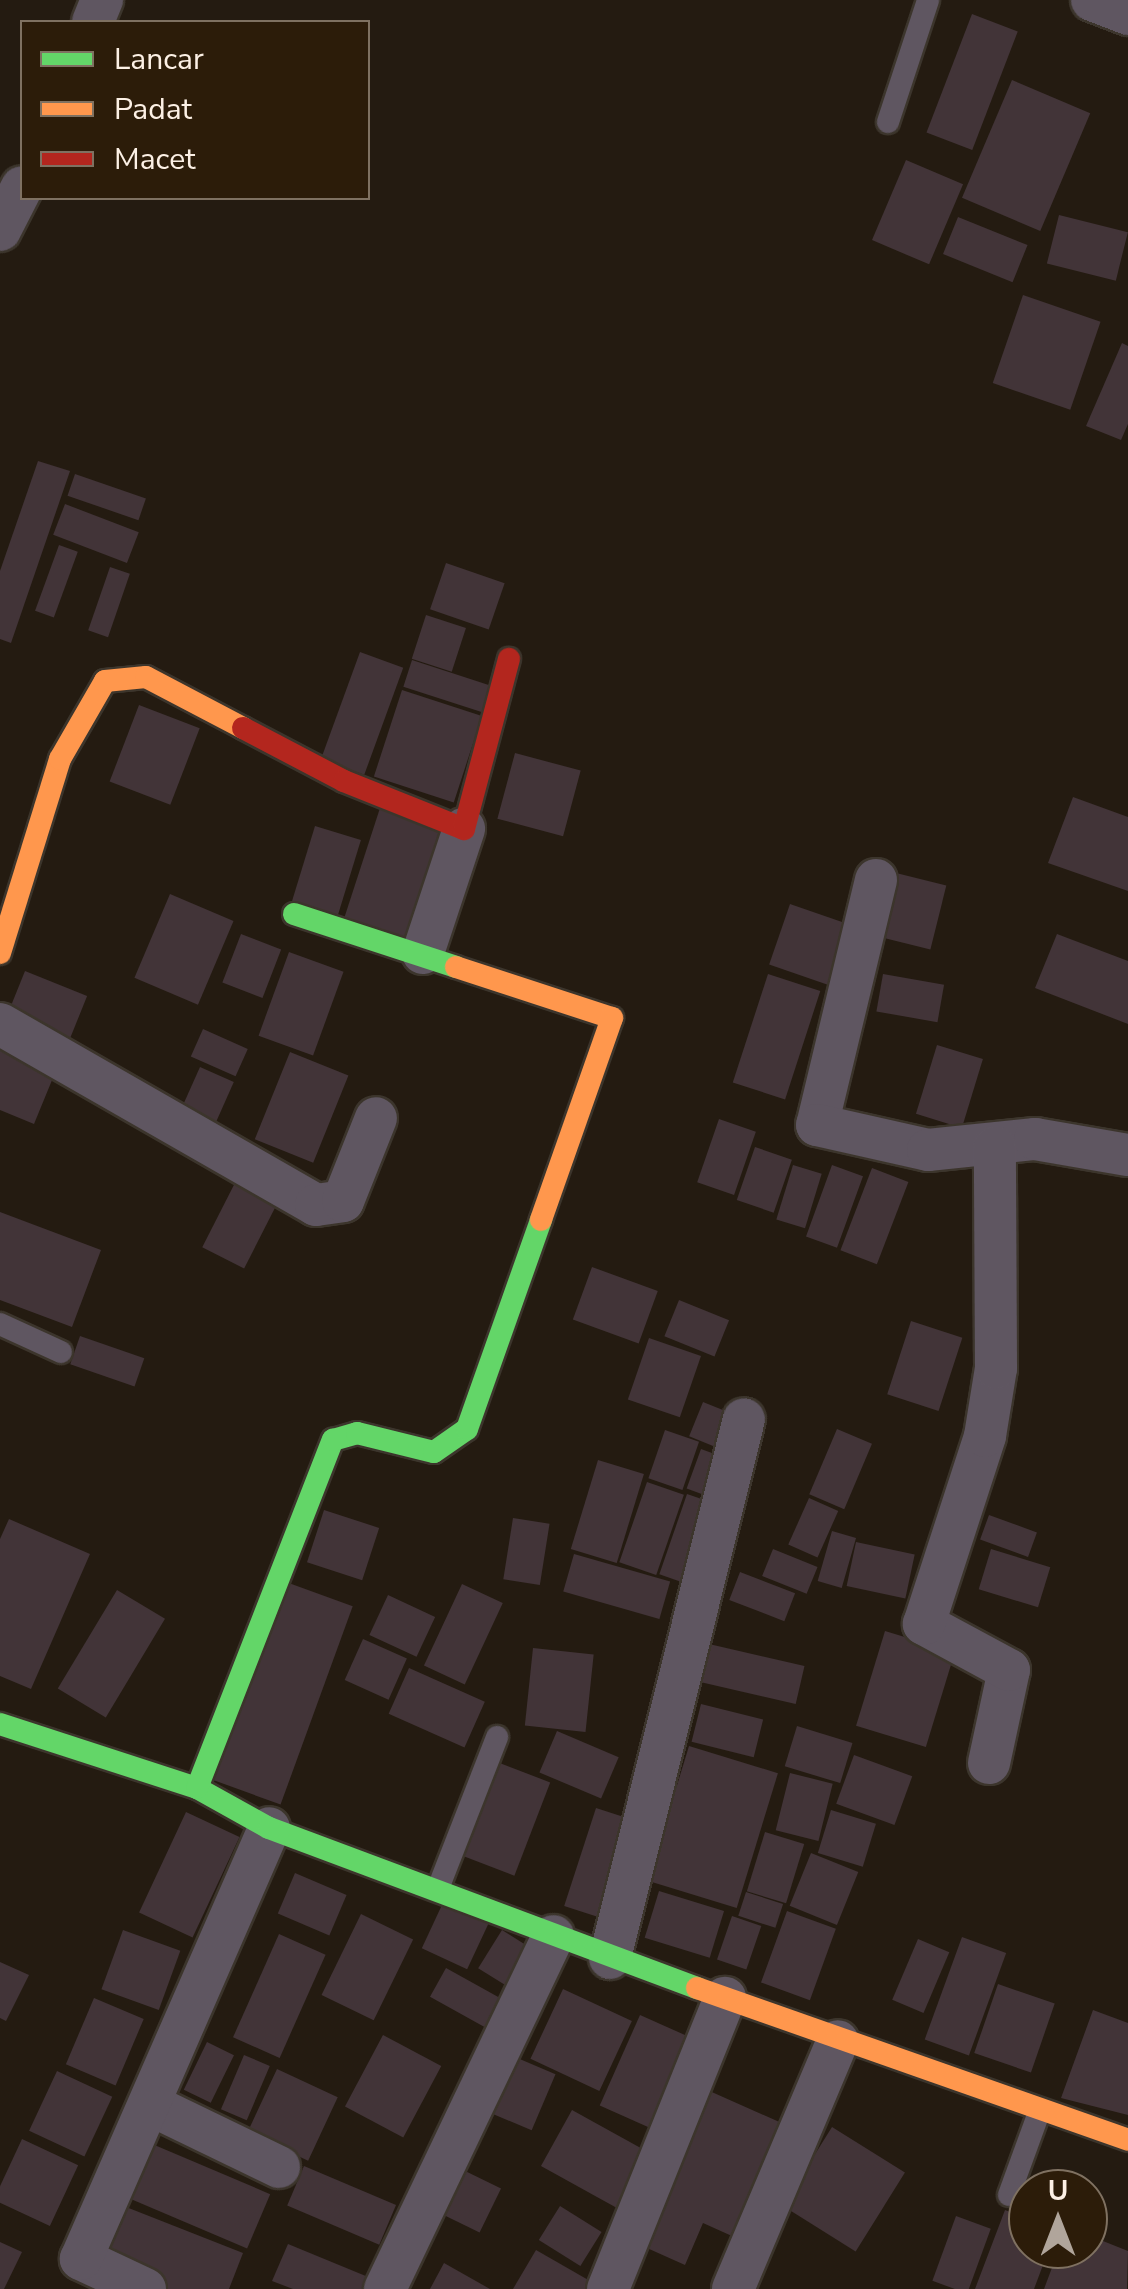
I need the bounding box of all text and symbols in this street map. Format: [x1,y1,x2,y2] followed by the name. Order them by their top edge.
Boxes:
[20,20,370,200] legend
[114,39,204,80] text: Lancar
[114,89,192,130] text: Padat
[114,139,196,180] text: Macet
[1008,2169,1108,2269] north arrow
[1048,2172,1068,2210] text: U

